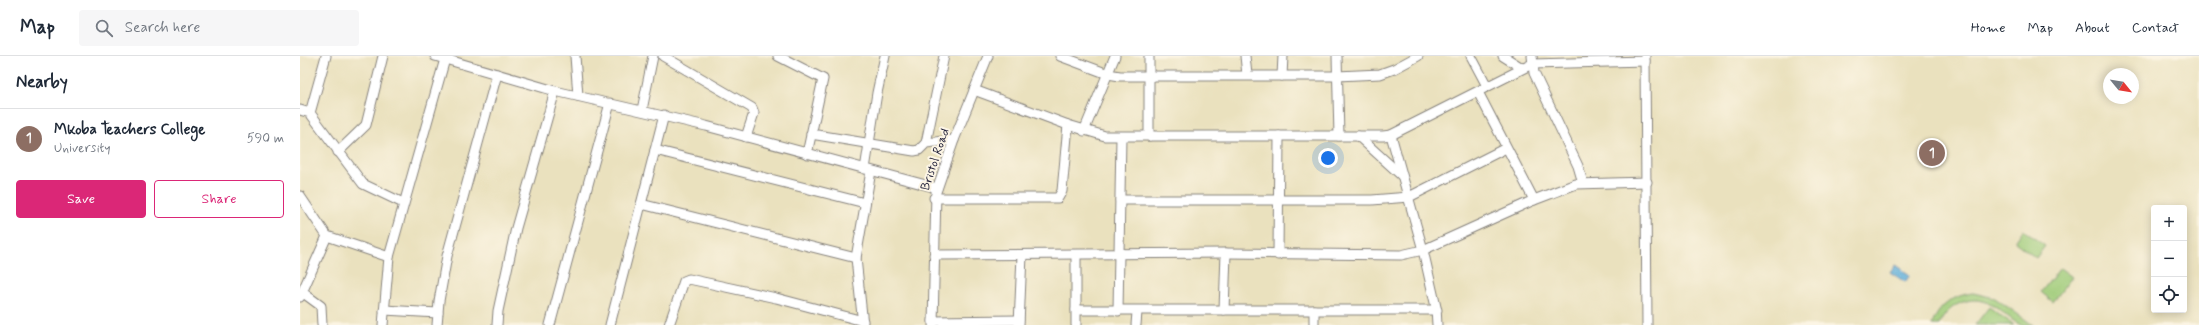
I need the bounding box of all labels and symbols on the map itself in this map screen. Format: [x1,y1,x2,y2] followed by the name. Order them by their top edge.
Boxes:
[2103,68,2139,104] north arrow
[917,126,954,193] street label: Bristol Road
[1919,138,1945,168] pin: 1
[1318,148,1338,168] your location

